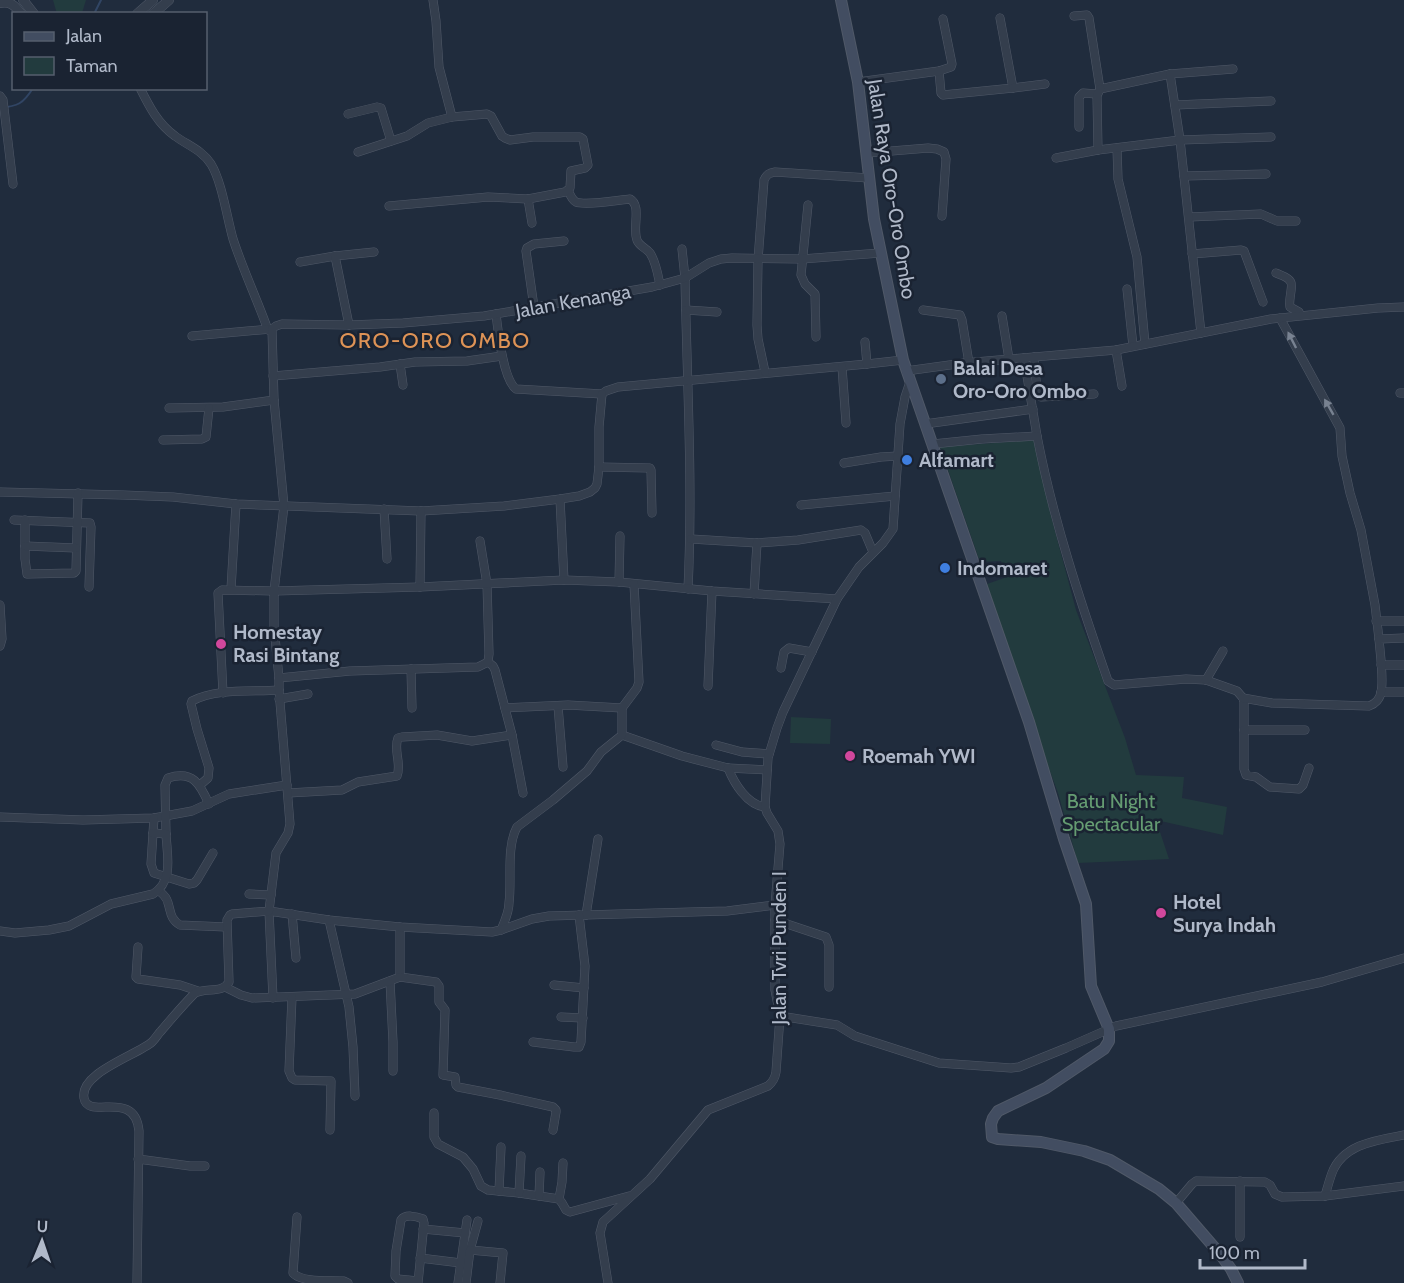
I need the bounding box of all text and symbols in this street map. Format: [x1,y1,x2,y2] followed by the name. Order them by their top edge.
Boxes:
[12,12,207,90] legend
[65,25,102,47] text: Jalan
[66,55,118,77] text: Taman
[863,76,921,301] street label: Jalan Raya Oro-Oro Ombo
[512,279,633,323] street label: Jalan Kenanga
[339,327,531,354] district label: ORO-ORO OMBO
[1287,332,1297,349] one-way arrow
[953,356,1087,403] place label: Balai Desa Oro-Oro Ombo
[934,372,948,386] marker: Balai Desa Oro-Oro Ombo
[1324,398,1334,415] one-way arrow
[919,448,994,472] place label: Alfamart
[900,453,914,467] marker: Alfamart
[957,556,1047,580] place label: Indomaret
[938,561,952,575] marker: Indomaret
[233,620,339,667] place label: Homestay Rasi Bintang
[214,637,228,651] marker: Homestay Rasi Bintang
[862,744,976,768] place label: Roemah YWI
[843,749,857,763] marker: Roemah YWI
[1062,789,1161,836] park label: Batu Night Spectacular
[767,871,791,1026] street label: Jalan Tvri Punden I
[1173,890,1276,937] place label: Hotel Surya Indah
[1154,906,1168,920] marker: Hotel Surya Indah
[12,1211,72,1271] north arrow
[36,1217,49,1236] text: U
[1200,1232,1305,1270] scale bar
[1209,1242,1260,1264] text: 100 m

